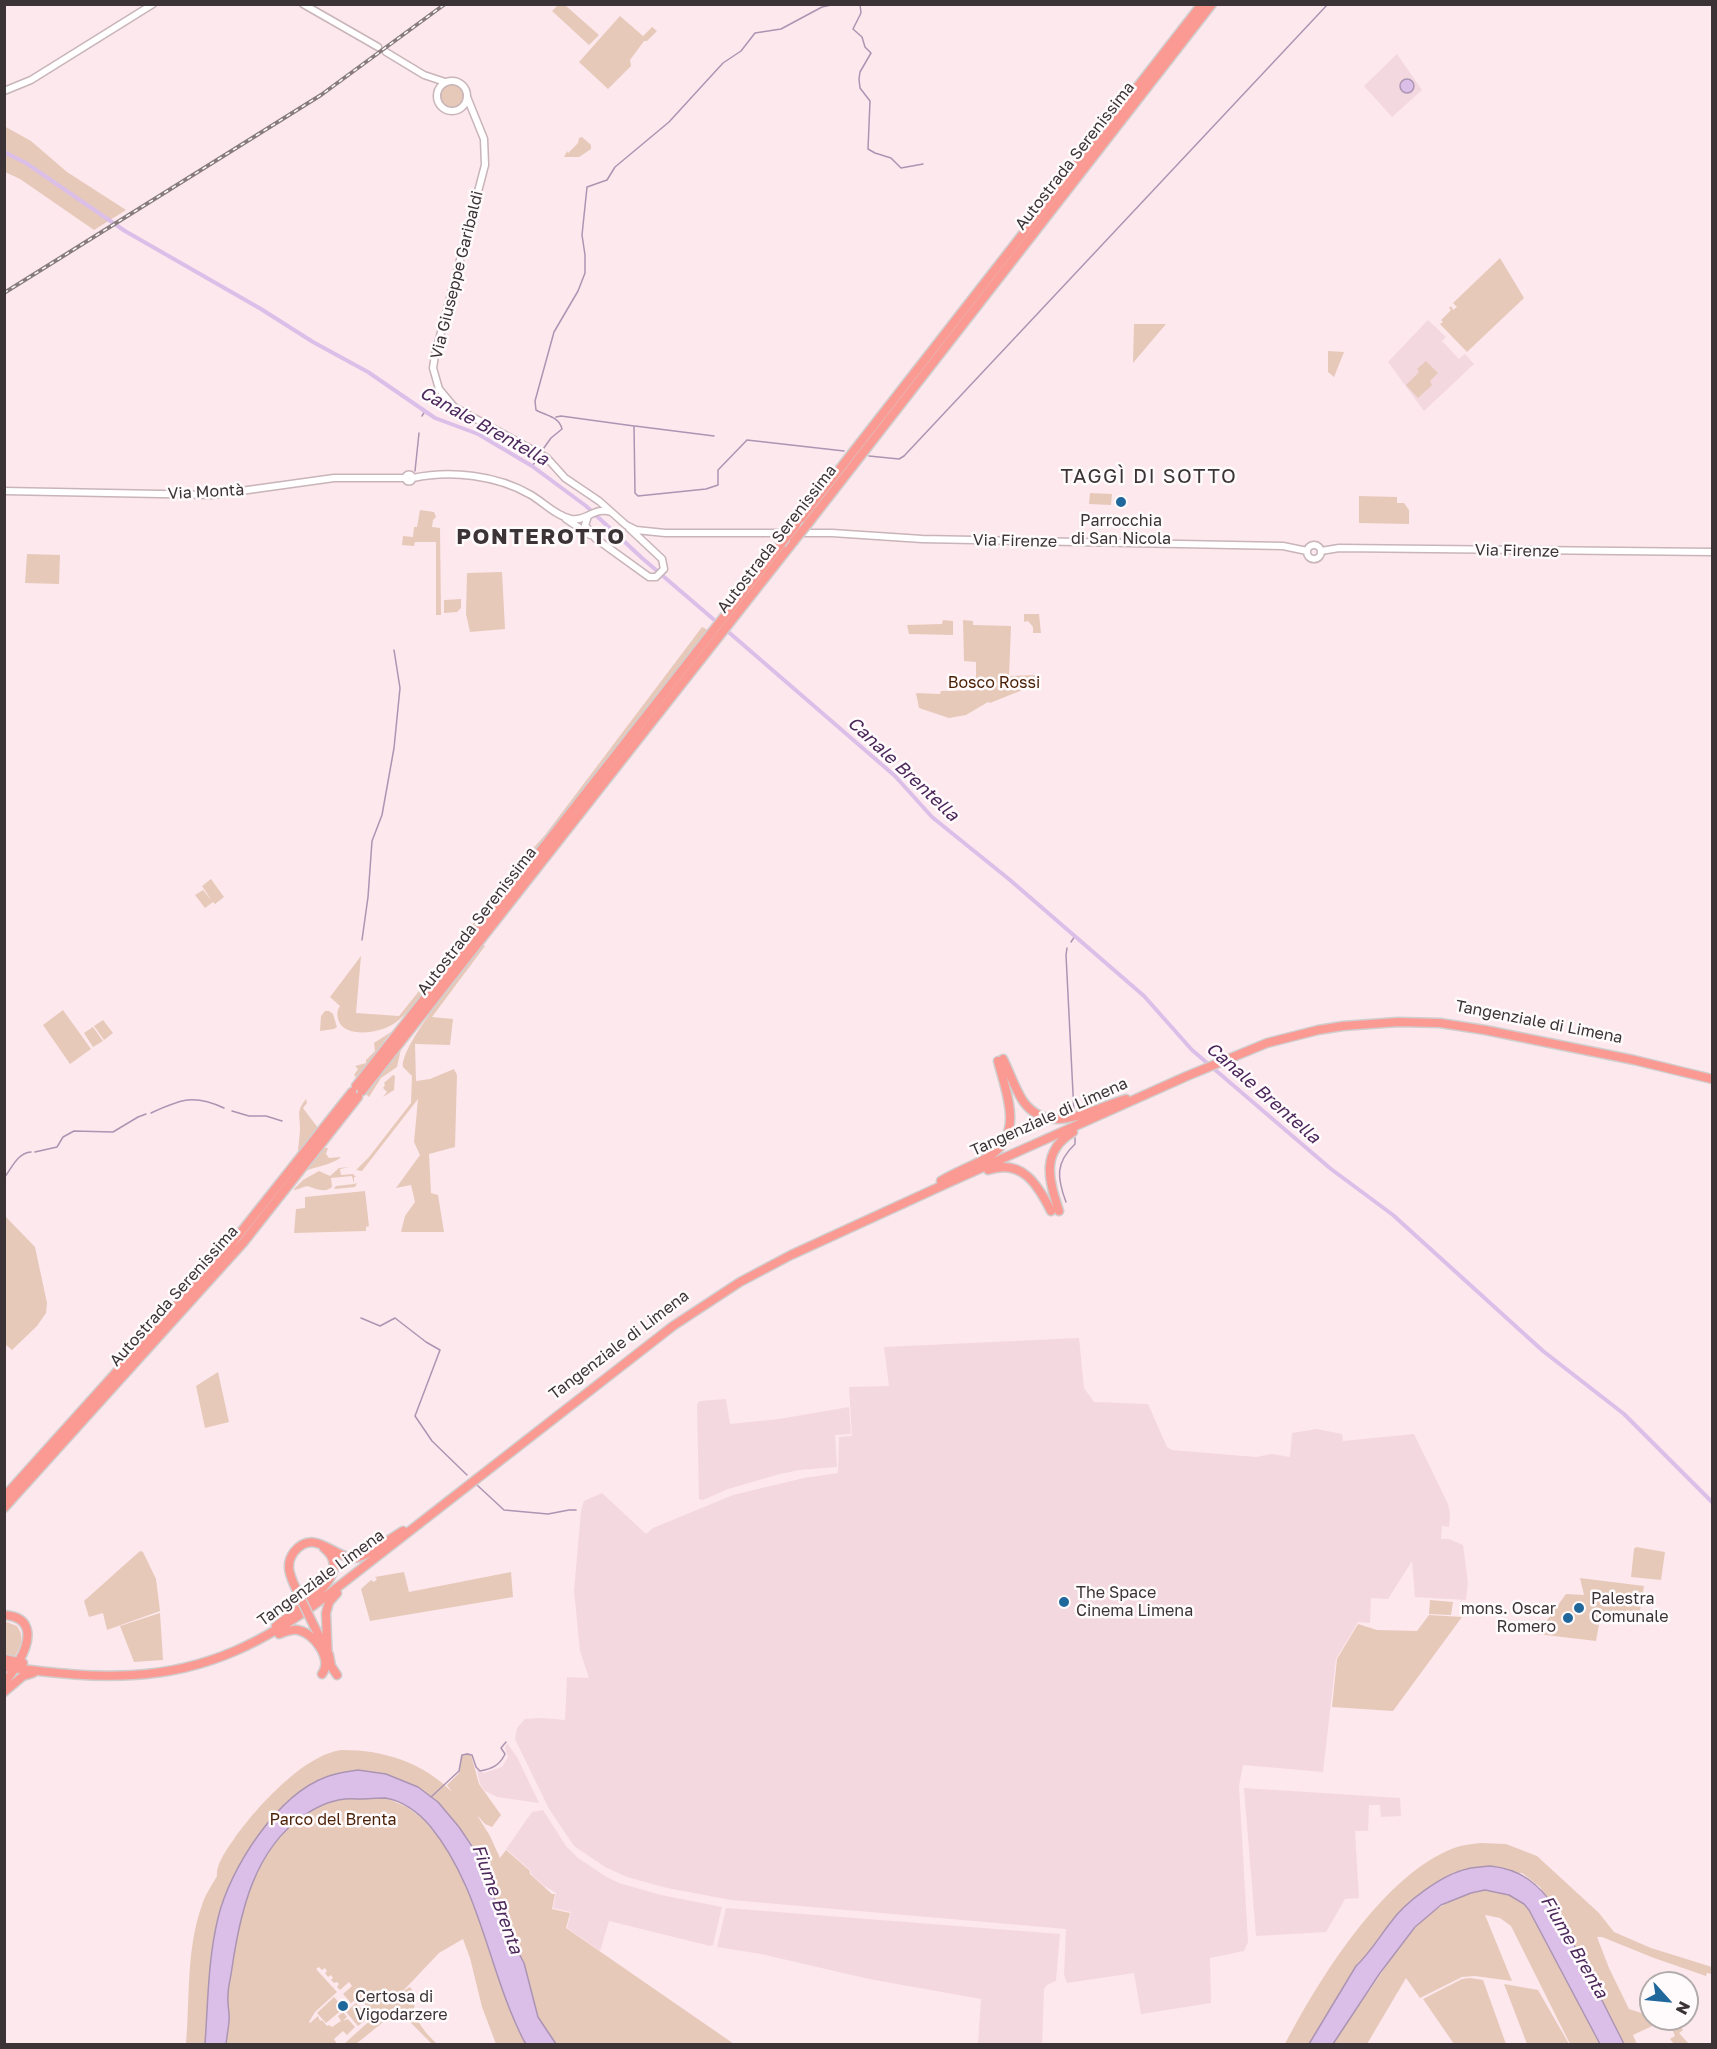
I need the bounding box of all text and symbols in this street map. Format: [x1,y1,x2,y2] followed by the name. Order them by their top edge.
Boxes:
[1011,78,1139,234] street label: Autostrada Serenissima
[427,189,487,361] street label: Via Giuseppe Garibaldi
[416,382,552,470] water label: Canale Brentella
[713,461,841,617] street label: Autostrada Serenissima
[1061,465,1237,489] district label: TAGGÌ DI SOTTO
[167,480,245,504] street label: Via Montà
[1114,495,1128,509] marker: Parrocchia di San Nicola
[1071,511,1171,549] place label: Parrocchia di San Nicola
[456,524,626,550] district label: PONTEROTTO
[973,531,1057,551] street label: Via Firenze
[1475,541,1559,561] street label: Via Firenze
[948,673,1040,693] park label: Bosco Rossi
[843,712,963,826] water label: Canale Brentella
[413,843,541,999] street label: Autostrada Serenissima
[1454,996,1624,1048] street label: Tangenziale di Limena
[1202,1038,1324,1148] water label: Canale Brentella
[967,1074,1131,1160] street label: Tangenziale di Limena
[106,1222,242,1370] street label: Autostrada Serenissima
[545,1286,693,1404] street label: Tangenziale di Limena
[254,1526,388,1630] street label: Tangenziale Limena
[1076,1583,1193,1621] place label: The Space Cinema Limena
[1591,1589,1668,1627] place label: Palestra Comunale
[1057,1595,1071,1609] marker: The Space Cinema Limena
[1461,1599,1556,1637] place label: mons. Oscar Romero
[1572,1601,1586,1615] marker: Palestra Comunale
[1561,1611,1575,1625] marker: mons. Oscar Romero
[269,1810,397,1830] park label: Parco del Brenta
[467,1841,527,1957] water label: Fiume Brenta
[1536,1892,1612,2002] water label: Fiume Brenta
[1639,1971,1699,2031] north arrow
[355,1987,448,2025] place label: Certosa di Vigodarzere
[1672,1998,1695,2018] text: N
[336,1999,350,2013] marker: Certosa di Vigodarzere

